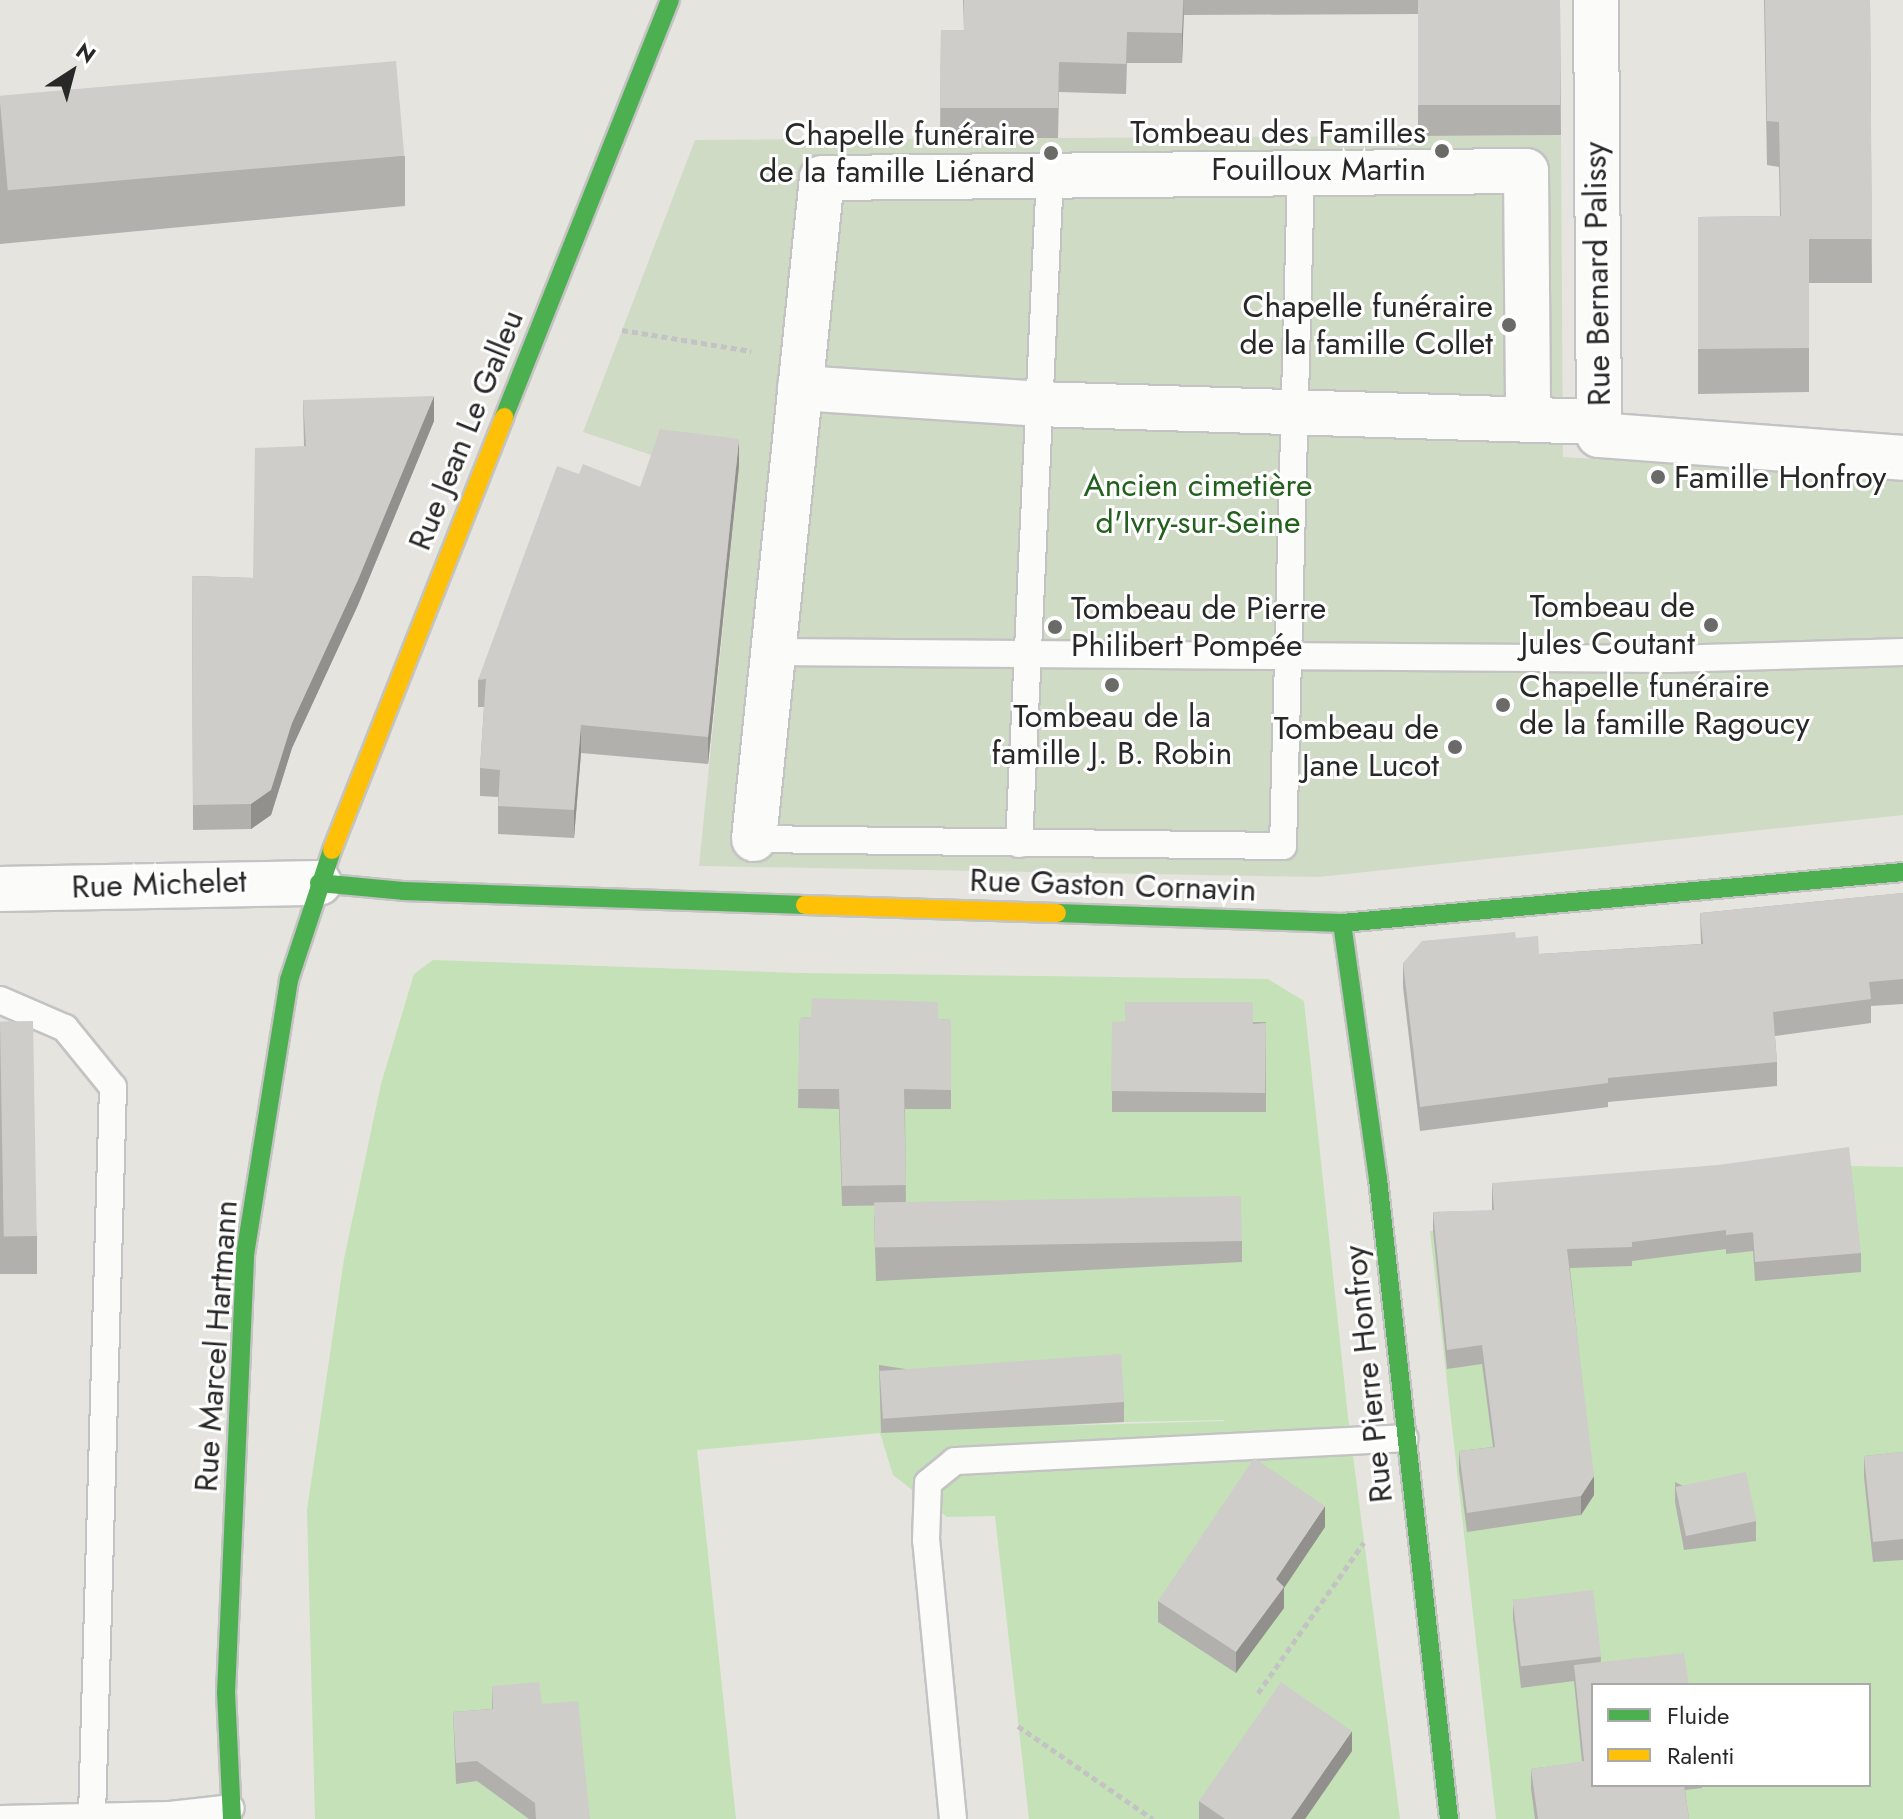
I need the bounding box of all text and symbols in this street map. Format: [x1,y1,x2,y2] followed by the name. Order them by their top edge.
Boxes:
[32,32,112,112] north arrow
[70,35,103,71] text: N
[1130,114,1426,189] place label: Tombeau des Familles Fouilloux Martin
[759,116,1035,191] place label: Chapelle funéraire de la famille Liénard
[1575,141,1619,407] street label: Rue Bernard Palissy
[1433,142,1451,160] marker: Tombeau des Familles Fouilloux Martin
[1042,144,1060,162] marker: Chapelle funéraire de la famille Liénard
[1239,288,1493,363] place label: Chapelle funéraire de la famille Collet
[400,304,532,556] street label: Rue Jean Le Galleu
[1500,316,1518,334] marker: Chapelle funéraire de la famille Collet
[1674,458,1886,496] place label: Famille Honfroy
[1084,467,1312,542] park label: Ancien cimetière d'Ivry-sur-Seine
[1649,468,1667,486] marker: Famille Honfroy
[1520,588,1695,663] place label: Tombeau de Jules Coutant
[1071,590,1326,665] place label: Tombeau de Pierre Philibert Pompée
[1702,616,1720,634] marker: Tombeau de Jules Coutant
[1046,618,1064,636] marker: Tombeau de Pierre Philibert Pompée
[1519,668,1809,743] place label: Chapelle funéraire de la famille Ragoucy
[1103,676,1121,694] marker: Tombeau de la famille J. B. Robin
[1494,696,1512,714] marker: Chapelle funéraire de la famille Ragoucy
[992,698,1232,773] place label: Tombeau de la famille J. B. Robin
[1274,710,1439,785] place label: Tombeau de Jane Lucot
[1446,738,1464,756] marker: Tombeau de Jane Lucot
[969,861,1257,909] street label: Rue Gaston Cornavin
[71,862,247,906] street label: Rue Michelet
[187,1199,245,1493] street label: Rue Marcel Hartmann
[1335,1243,1401,1505] street label: Rue Pierre Honfroy
[1591,1683,1871,1787] legend
[1667,1698,1729,1733] text: Fluide
[1667,1738,1734,1773] text: Ralenti

